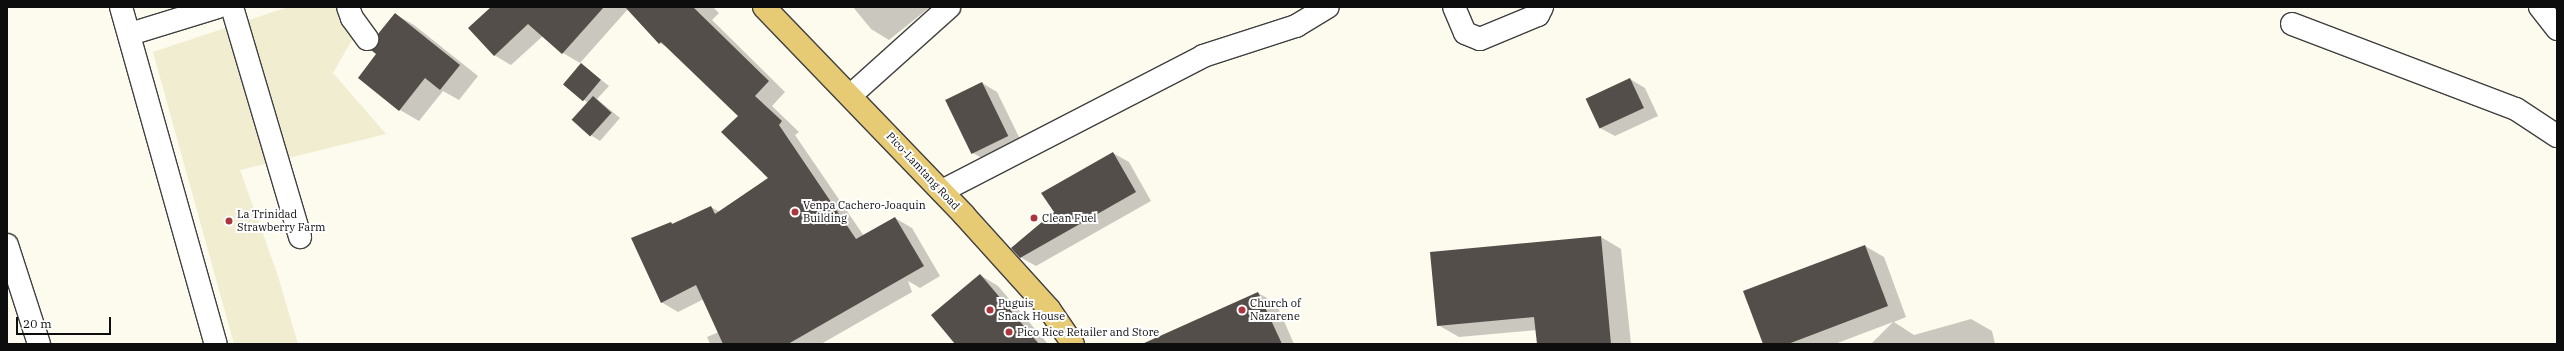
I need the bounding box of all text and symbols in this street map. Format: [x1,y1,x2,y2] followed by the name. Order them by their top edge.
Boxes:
[884,129,962,213] street label: Pico-Lamtang Road
[803,199,926,225] place label: Venpa Cachero-Joaquin Building
[790,207,800,217] marker: Venpa Cachero-Joaquin Building
[237,208,326,234] place label: La Trinidad Strawberry Farm
[1042,211,1097,225] place label: Clean Fuel
[1029,213,1039,223] marker: Clean Fuel
[224,216,234,226] marker: La Trinidad Strawberry Farm
[998,297,1065,323] place label: Puguis Snack House
[1250,297,1301,323] place label: Church of Nazarene
[985,305,995,315] marker: Puguis Snack House
[1237,305,1247,315] marker: Church of Nazarene
[18,309,113,335] scale bar
[23,316,52,331] text: 20 m
[1017,325,1159,339] place label: Pico Rice Retailer and Store
[1004,327,1014,337] marker: Pico Rice Retailer and Store

